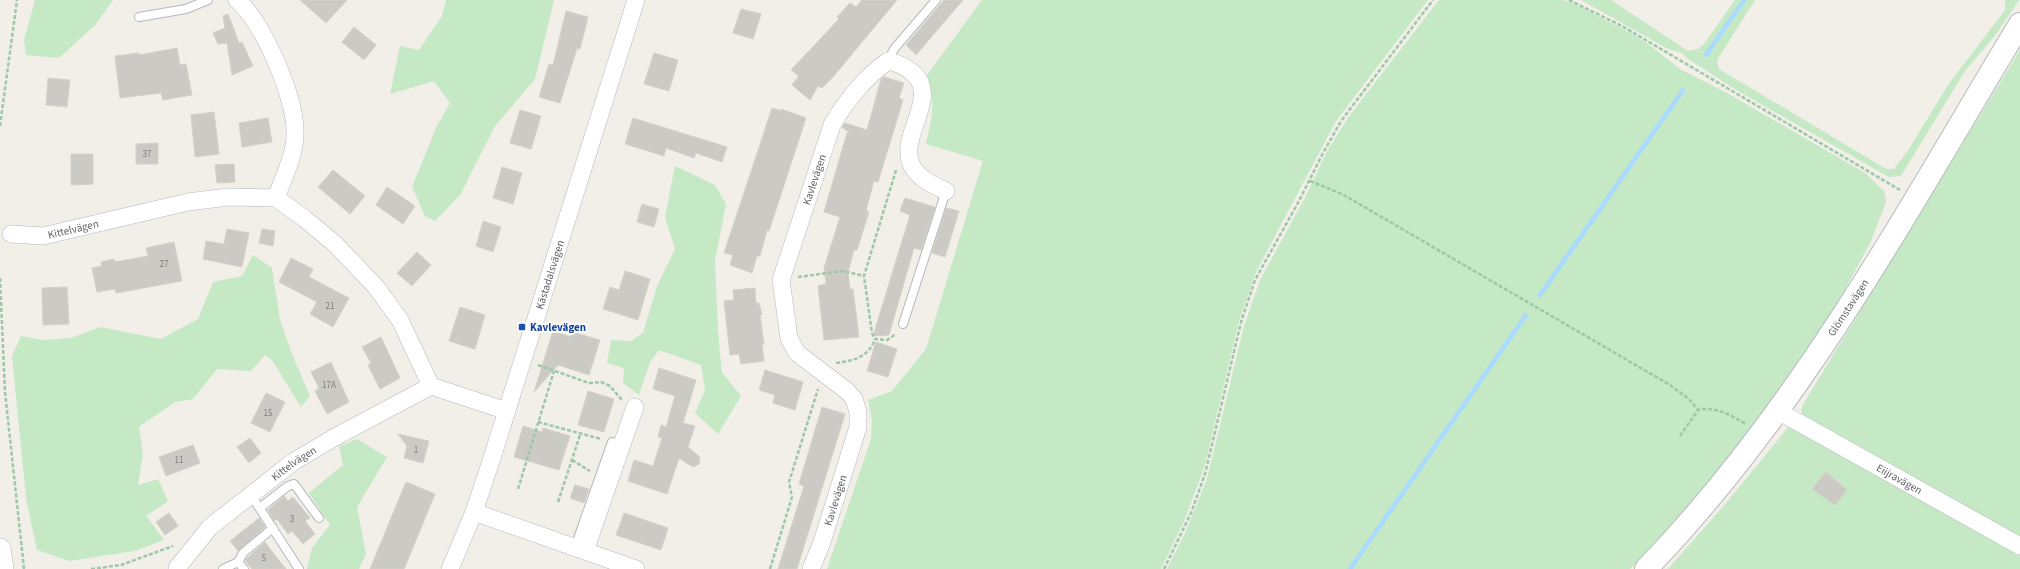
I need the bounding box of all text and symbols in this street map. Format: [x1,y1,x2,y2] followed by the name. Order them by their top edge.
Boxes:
[143,148,152,161] house number: 37
[799,152,829,207] street label: Kavlevägen
[46,216,100,242] street label: Kittelvägen
[532,238,568,311] street label: Kästadalsvägen
[160,258,169,271] house number: 27
[1824,276,1872,339] street label: Glömstavägen
[326,300,334,313] house number: 21
[530,320,586,335] place label: Kavlevägen
[517,322,527,332] marker: Kavlevägen
[322,379,336,392] house number: 17A
[264,407,273,420] house number: 15
[268,442,319,484] street label: Kittelvägen
[414,444,418,457] house number: 1
[175,454,183,467] house number: 11
[1874,460,1925,498] street label: Eiijravägen
[820,473,850,528] street label: Kavlevägen
[290,513,295,526] house number: 3
[262,552,267,565] house number: 5

